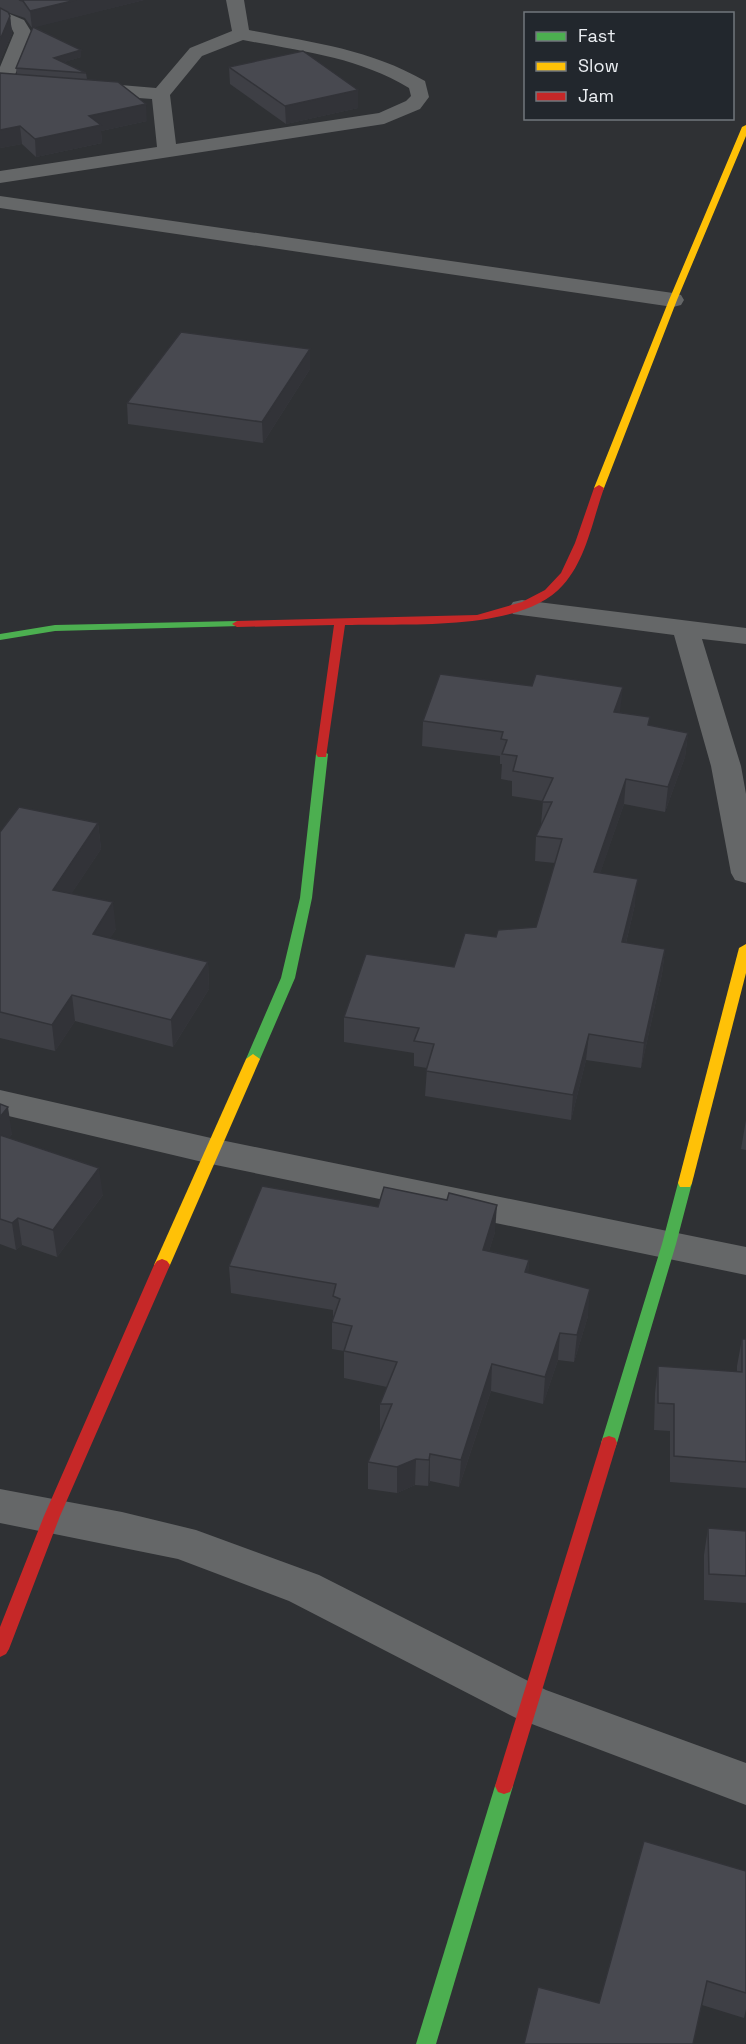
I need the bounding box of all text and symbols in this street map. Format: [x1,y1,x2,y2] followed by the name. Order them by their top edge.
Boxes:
[524,12,734,120] legend
[578,24,615,47] text: Fast
[578,54,619,77] text: Slow
[578,84,614,107] text: Jam

